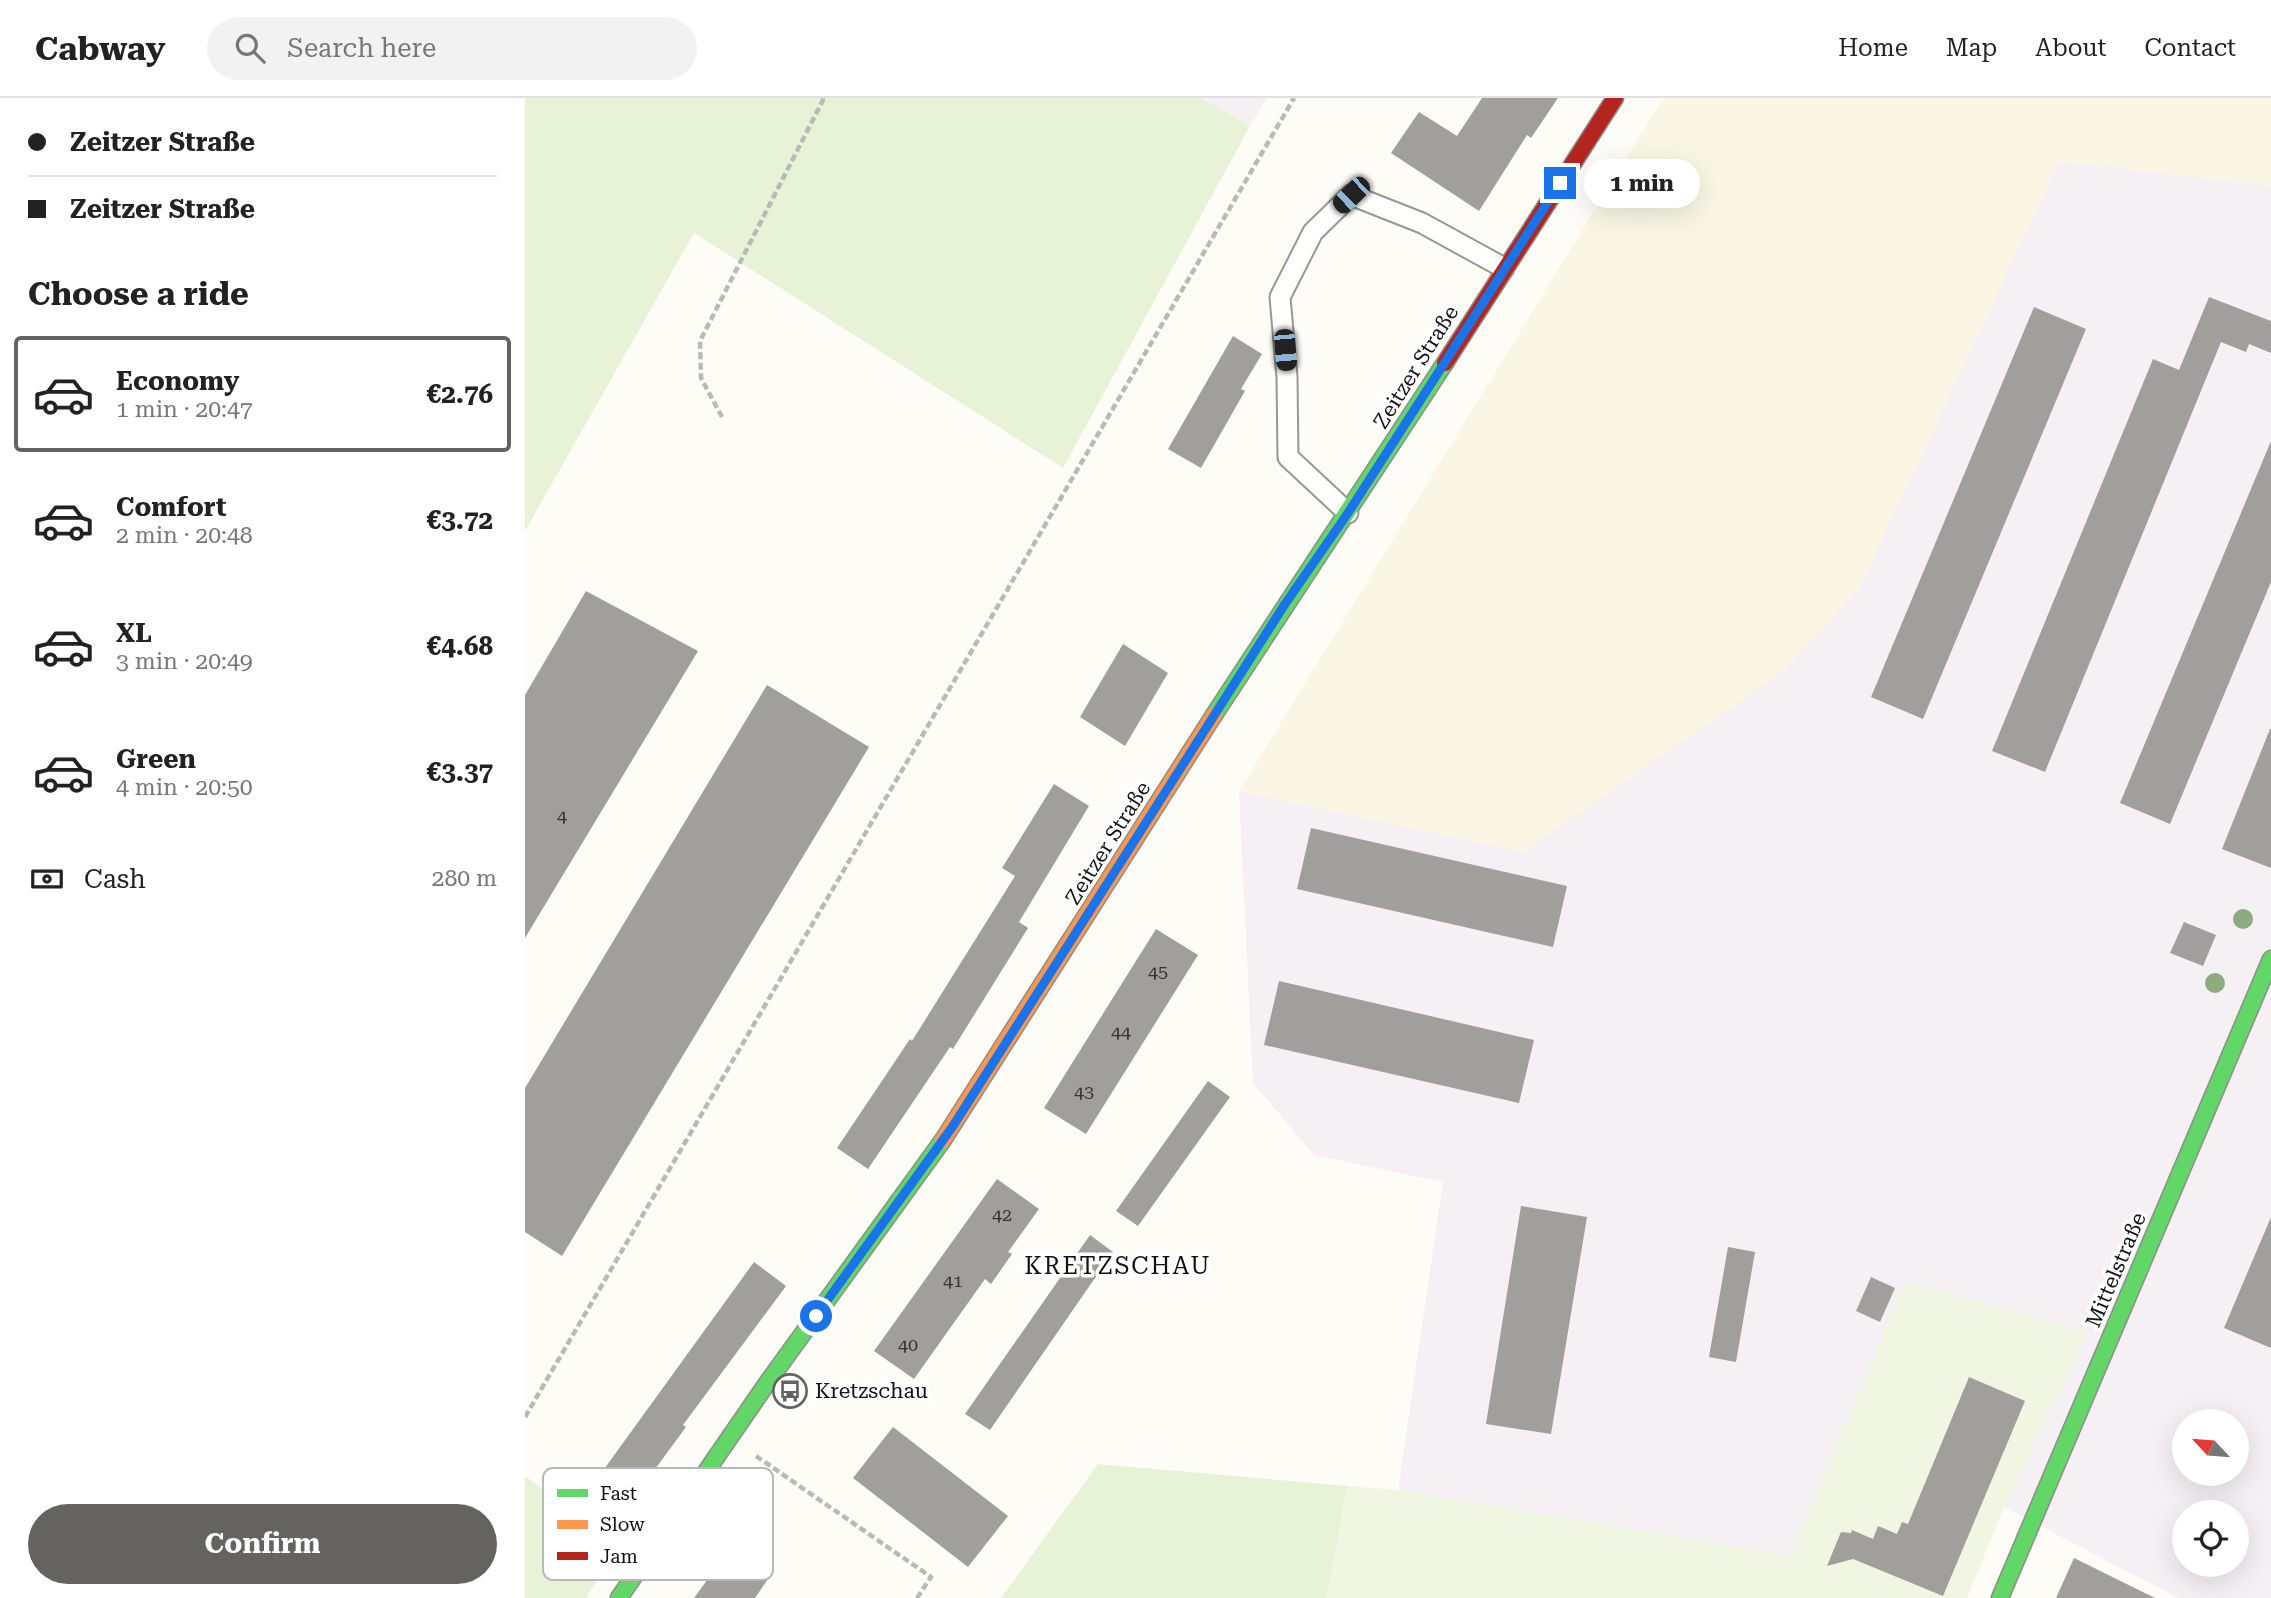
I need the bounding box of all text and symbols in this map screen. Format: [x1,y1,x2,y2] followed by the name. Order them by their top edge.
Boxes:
[207,17,697,80] search box
[35,29,165,68] text: Cabway
[231,29,269,67] icon: search
[287,33,436,63] text: Search here
[1838,34,1908,62] text: Home
[1946,34,1997,62] text: Map
[2035,34,2106,62] text: About
[2144,34,2236,62] text: Contact
[70,127,255,157] text: Zeitzer Straße
[1585,158,1700,208] callout: 1 min
[1544,167,1576,199] route end
[1610,170,1674,197] text: 1 min
[1329,173,1374,217] car
[70,194,255,224] text: Zeitzer Straße
[28,275,249,313] text: Choose a ride
[1369,301,1463,433] street label: Zeitzer Straße
[1273,328,1298,372] car
[32,363,95,426] icon: car
[116,366,239,396] text: Economy
[427,379,493,409] text: €2.76
[116,396,253,423] text: 1 min · 20:47
[32,489,95,552] icon: car
[116,492,226,522] text: Comfort
[427,505,493,535] text: €3.72
[116,522,253,549] text: 2 min · 20:48
[32,615,95,678] icon: car
[116,618,152,648] text: XL
[427,631,493,661] text: €4.68
[116,648,253,675] text: 3 min · 20:49
[32,741,95,804] icon: car
[116,744,196,774] text: Green
[427,757,493,787] text: €3.37
[116,774,253,801] text: 4 min · 20:50
[1061,777,1155,909] street label: Zeitzer Straße
[557,805,567,826] house number: 4
[28,860,66,898] icon: cash
[84,864,146,894] text: Cash
[432,865,497,892] text: 280 m
[1148,961,1168,982] house number: 45
[1111,1021,1131,1042] house number: 44
[1074,1081,1094,1102] house number: 43
[992,1204,1012,1225] house number: 42
[2081,1209,2151,1331] street label: Mittelstraße
[1024,1252,1212,1280] district label: KRETZSCHAU
[943,1270,963,1291] house number: 41
[800,1300,832,1332] route start
[898,1334,918,1355] house number: 40
[771,1372,809,1410] bus stop icon: Kretzschau
[815,1379,928,1403] place label: Kretzschau
[2172,1409,2249,1486] north arrow
[2172,1409,2249,1577] map controls
[543,1468,773,1580] legend
[600,1482,637,1505] text: Fast
[2172,1500,2249,1577] button: locate
[28,1504,497,1584] button: Confirm
[600,1513,645,1536] text: Slow
[600,1545,638,1568] text: Jam

